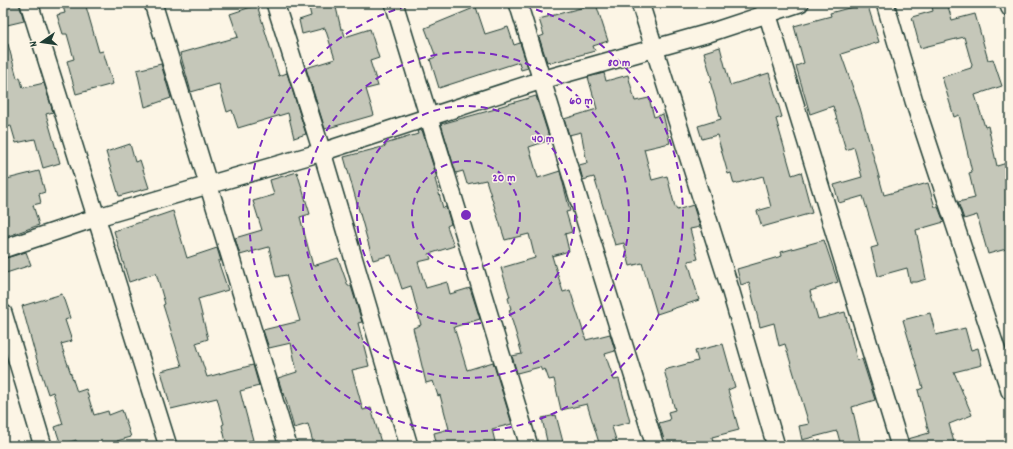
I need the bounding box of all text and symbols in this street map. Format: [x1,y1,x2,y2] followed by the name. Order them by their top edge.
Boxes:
[22,22,62,62] north arrow
[26,39,43,48] text: N
[608,55,630,72] text: 80 m
[569,93,593,110] text: 60 m
[532,131,554,148] text: 40 m
[493,170,515,187] text: 20 m
[459,208,473,222] centre of rings

